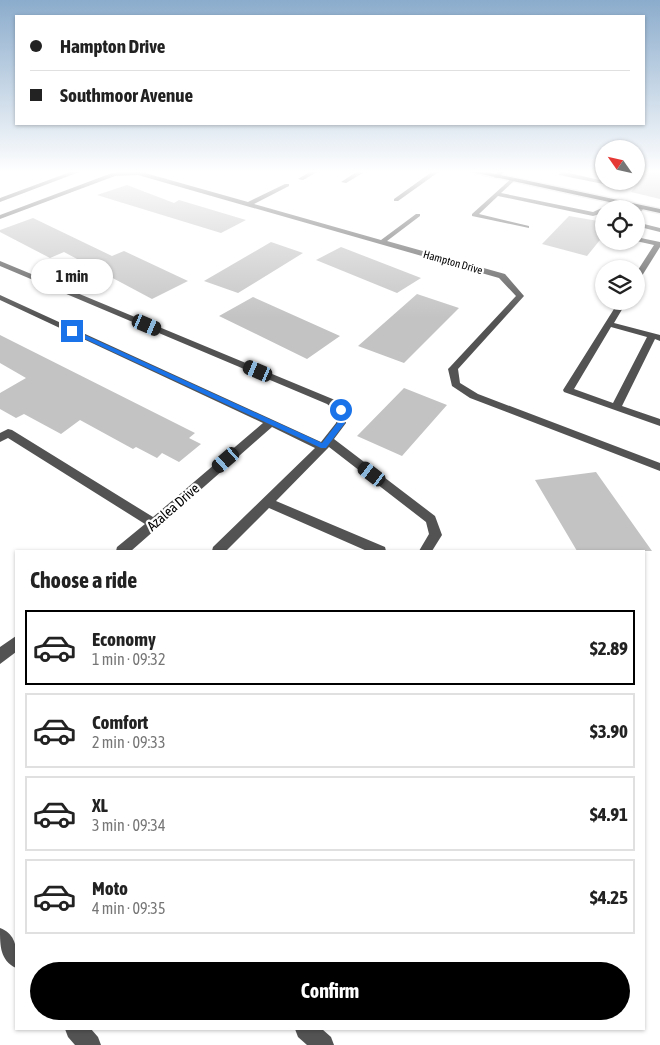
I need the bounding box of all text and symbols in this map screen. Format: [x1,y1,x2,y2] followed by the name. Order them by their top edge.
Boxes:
[60,35,165,57] text: Hampton Drive
[60,84,193,106] text: Southmoor Avenue
[595,140,645,190] north arrow
[595,140,645,310] map controls
[595,200,645,250] button: locate
[422,248,484,276] street label: Hampton Drive
[31,258,113,294] callout: 1 min
[595,260,645,310] button: layers
[56,267,88,285] text: 1 min
[130,312,163,338] car
[61,320,83,342] route end
[241,358,274,384] car
[330,399,352,421] route start
[209,444,242,476] car
[355,459,388,489] car
[144,480,202,534] street label: Azalea Drive
[30,567,137,593] text: Choose a ride
[32,625,77,670] icon: car
[92,628,156,650] text: Economy
[590,637,628,659] text: $2.89
[92,650,165,668] text: 1 min · 09:32
[32,708,77,753] icon: car
[92,711,148,733] text: Comfort
[590,720,628,742] text: $3.90
[92,733,165,751] text: 2 min · 09:33
[32,791,77,836] icon: car
[92,794,108,816] text: XL
[590,803,628,825] text: $4.91
[92,816,165,834] text: 3 min · 09:34
[32,874,77,919] icon: car
[92,877,128,899] text: Moto
[590,886,628,908] text: $4.25
[92,899,165,917] text: 4 min · 09:35
[30,962,630,1020] button: Confirm

